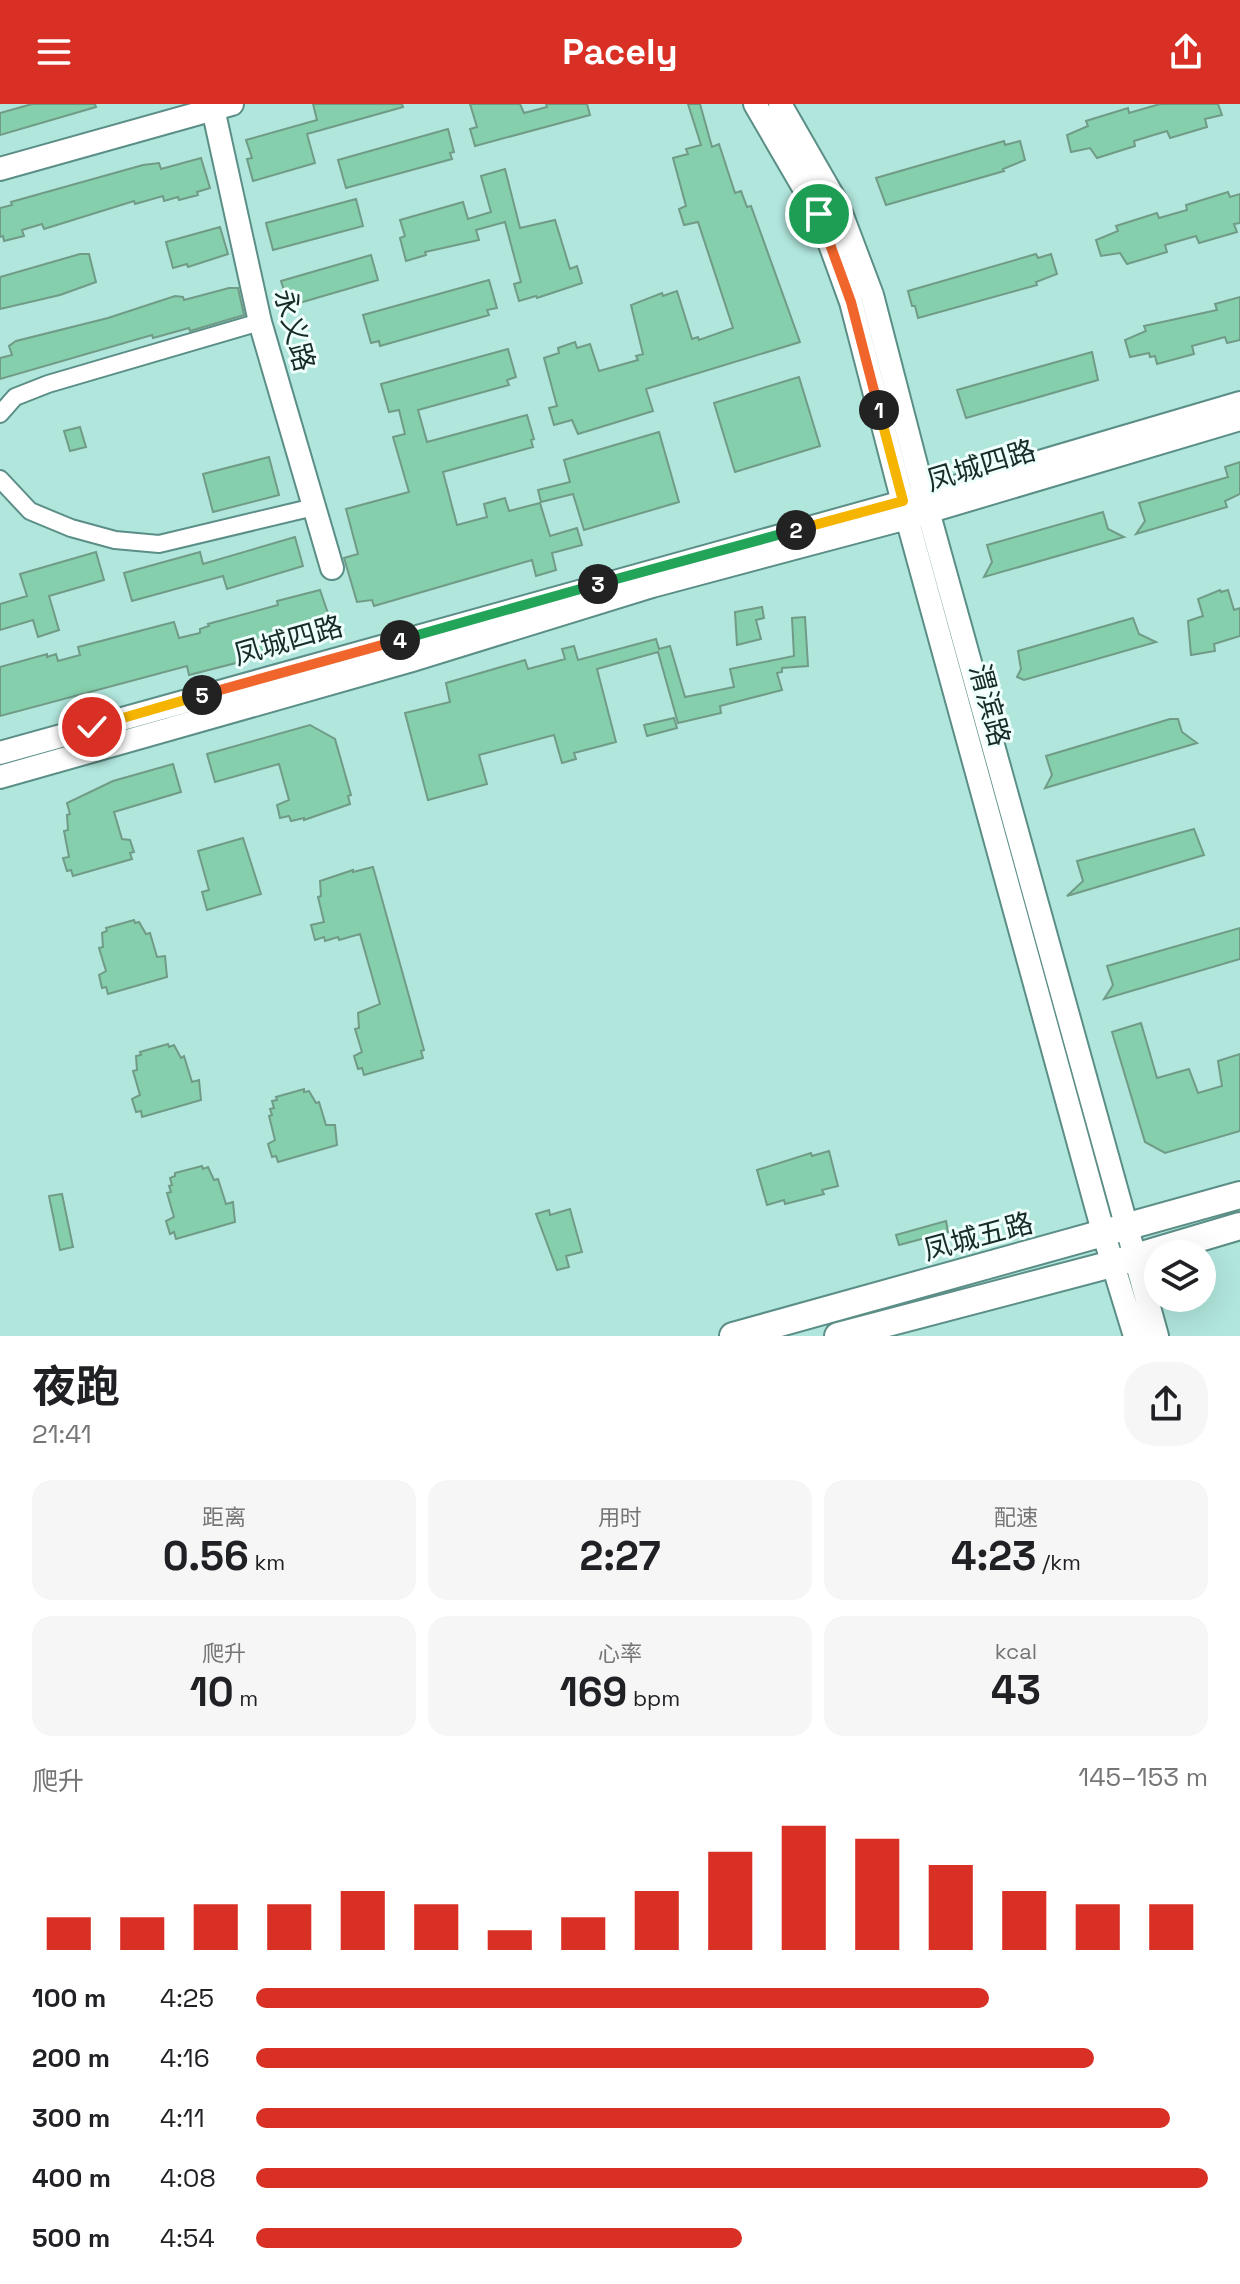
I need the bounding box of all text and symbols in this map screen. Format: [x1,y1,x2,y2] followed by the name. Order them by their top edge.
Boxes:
[562,29,678,75] text: Pacely
[32,30,76,74] icon: menu
[1164,30,1208,74] icon: share
[785,180,853,248] pin
[797,192,841,236] icon: arrive
[267,285,323,375] street label: 永义路
[859,390,899,430] pin: 1
[874,396,884,424] text: 1
[922,431,1040,499] street label: 凤城四路
[776,510,816,550] pin: 2
[789,516,803,544] text: 2
[578,564,618,604] pin: 3
[591,570,605,598] text: 3
[229,607,347,673] street label: 凤城四路
[380,620,420,660] pin: 4
[393,626,407,654] text: 4
[962,660,1018,750] street label: 渭滨路
[182,675,222,715] pin: 5
[195,681,209,709] text: 5
[58,693,126,761] pin
[70,705,114,749] icon: check
[919,1204,1037,1268] street label: 凤城五路
[1144,1240,1216,1312] map controls
[1144,1240,1216,1312] button: layers
[32,1359,120,1415] text: 夜跑
[1124,1362,1208,1446] button: share
[32,1417,92,1451] text: 21:41
[202,1503,246,1531] text: 距离
[598,1503,642,1531] text: 用时
[994,1503,1038,1531] text: 配速
[163,1531,249,1582] text: 0.56
[579,1531,661,1582] text: 2:27
[951,1531,1036,1582] text: 4:23
[249,1548,285,1576] text: km
[1036,1548,1081,1576] text: /km
[995,1637,1037,1665] text: kcal
[202,1639,246,1667] text: 爬升
[598,1639,642,1667] text: 心率
[991,1665,1041,1716] text: 43
[190,1667,234,1718] text: 10
[560,1667,627,1718] text: 169
[234,1684,258,1712] text: m
[627,1684,680,1712] text: bpm
[1078,1760,1208,1794] text: 145–153 m
[32,1764,84,1798] text: 爬升
[32,1981,106,2015] text: 100 m
[160,1981,214,2015] text: 4:25
[32,2041,110,2075] text: 200 m
[160,2041,210,2075] text: 4:16
[32,2101,110,2135] text: 300 m
[160,2101,205,2135] text: 4:11
[32,2161,111,2195] text: 400 m
[160,2161,216,2195] text: 4:08
[32,2221,110,2255] text: 500 m
[160,2221,215,2255] text: 4:54

